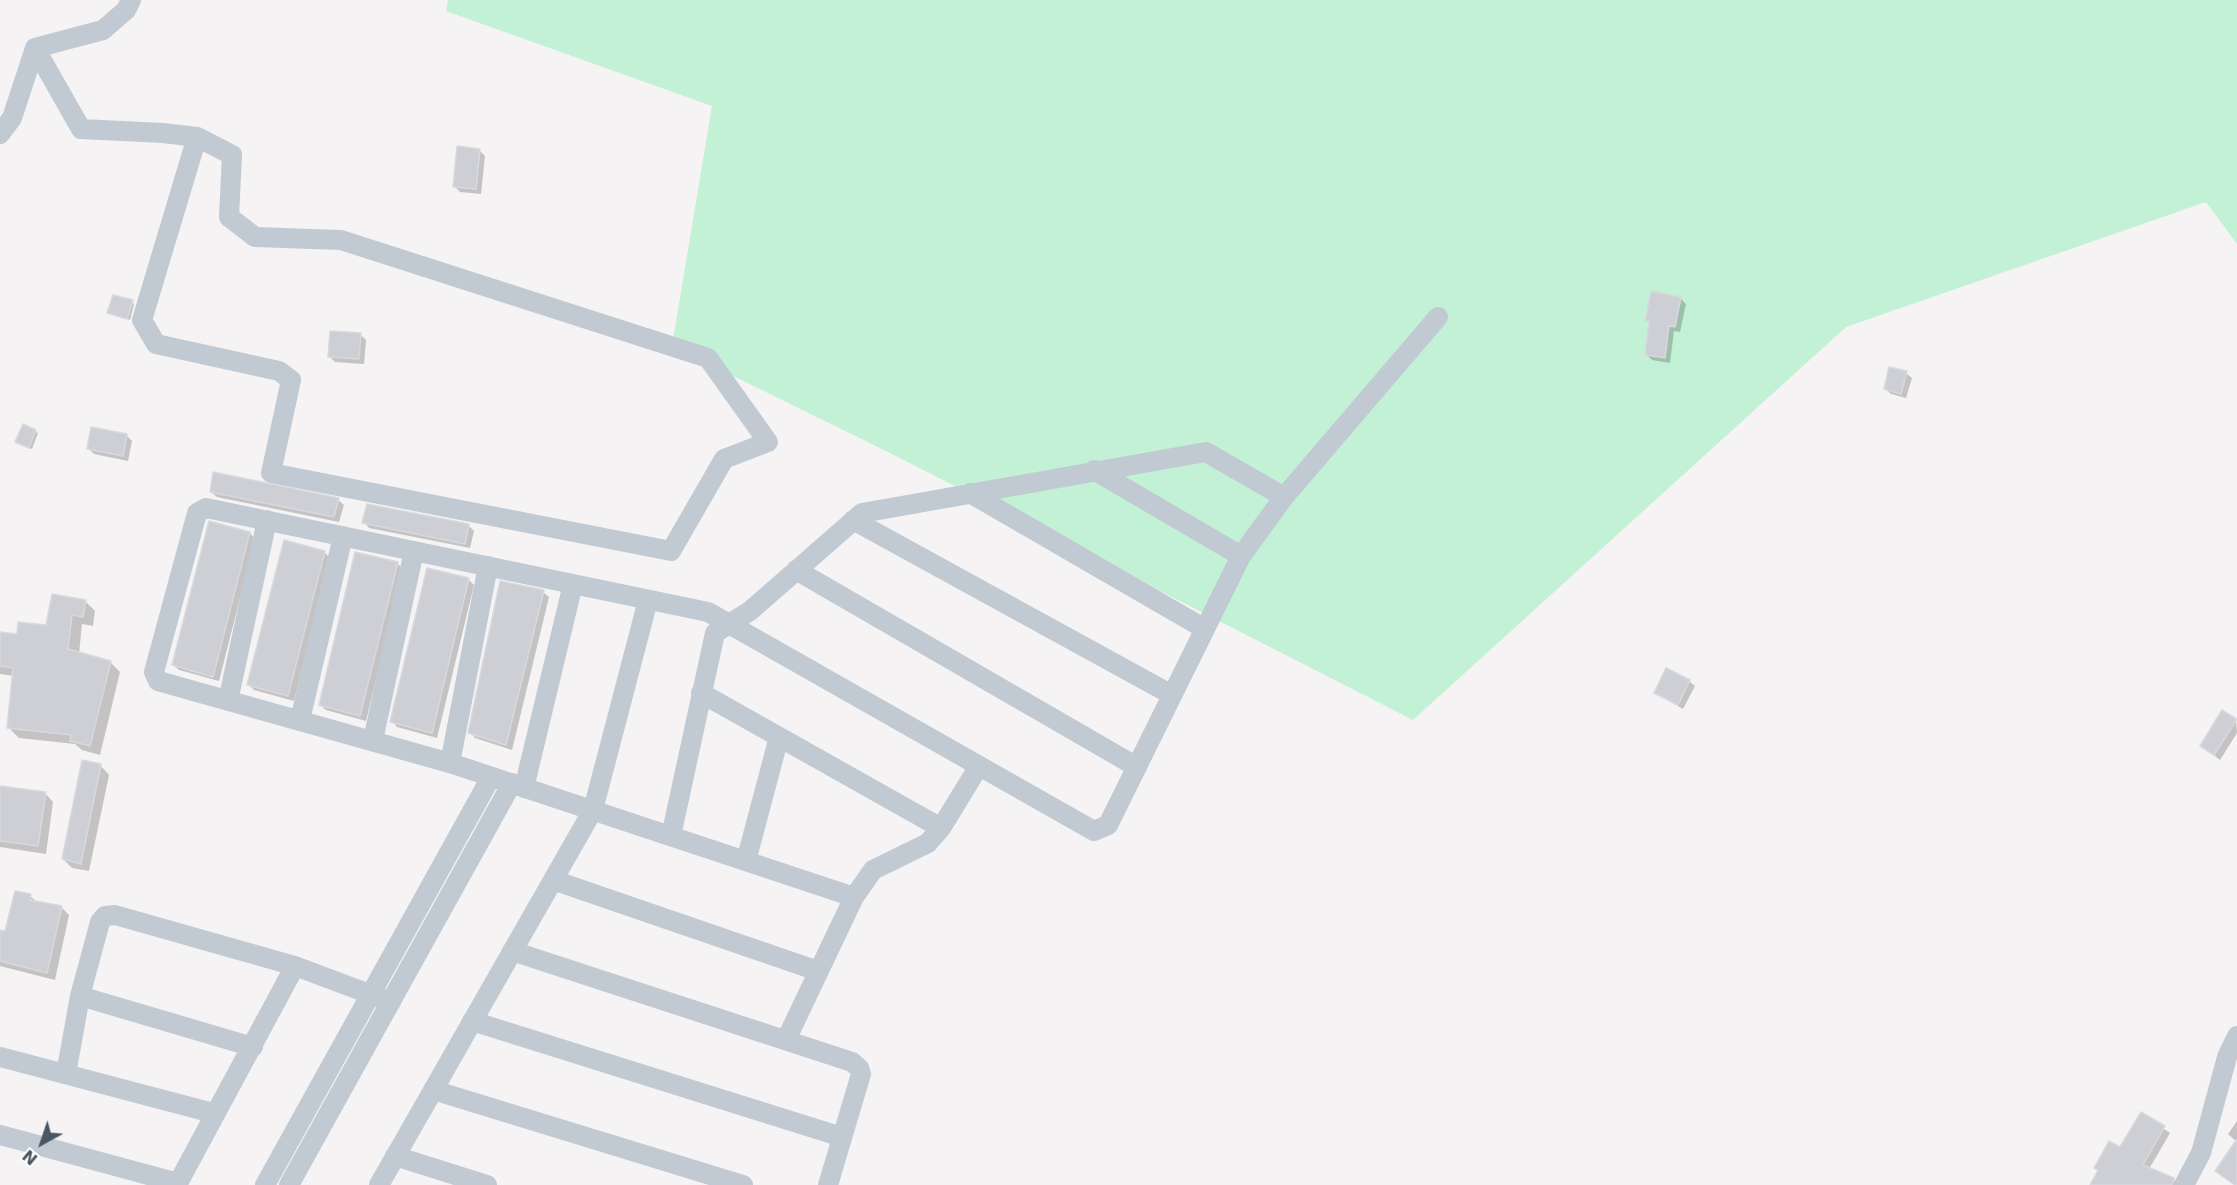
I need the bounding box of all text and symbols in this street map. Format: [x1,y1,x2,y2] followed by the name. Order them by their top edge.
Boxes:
[12,1113,72,1173] north arrow
[19,1146,41,1169] text: N

